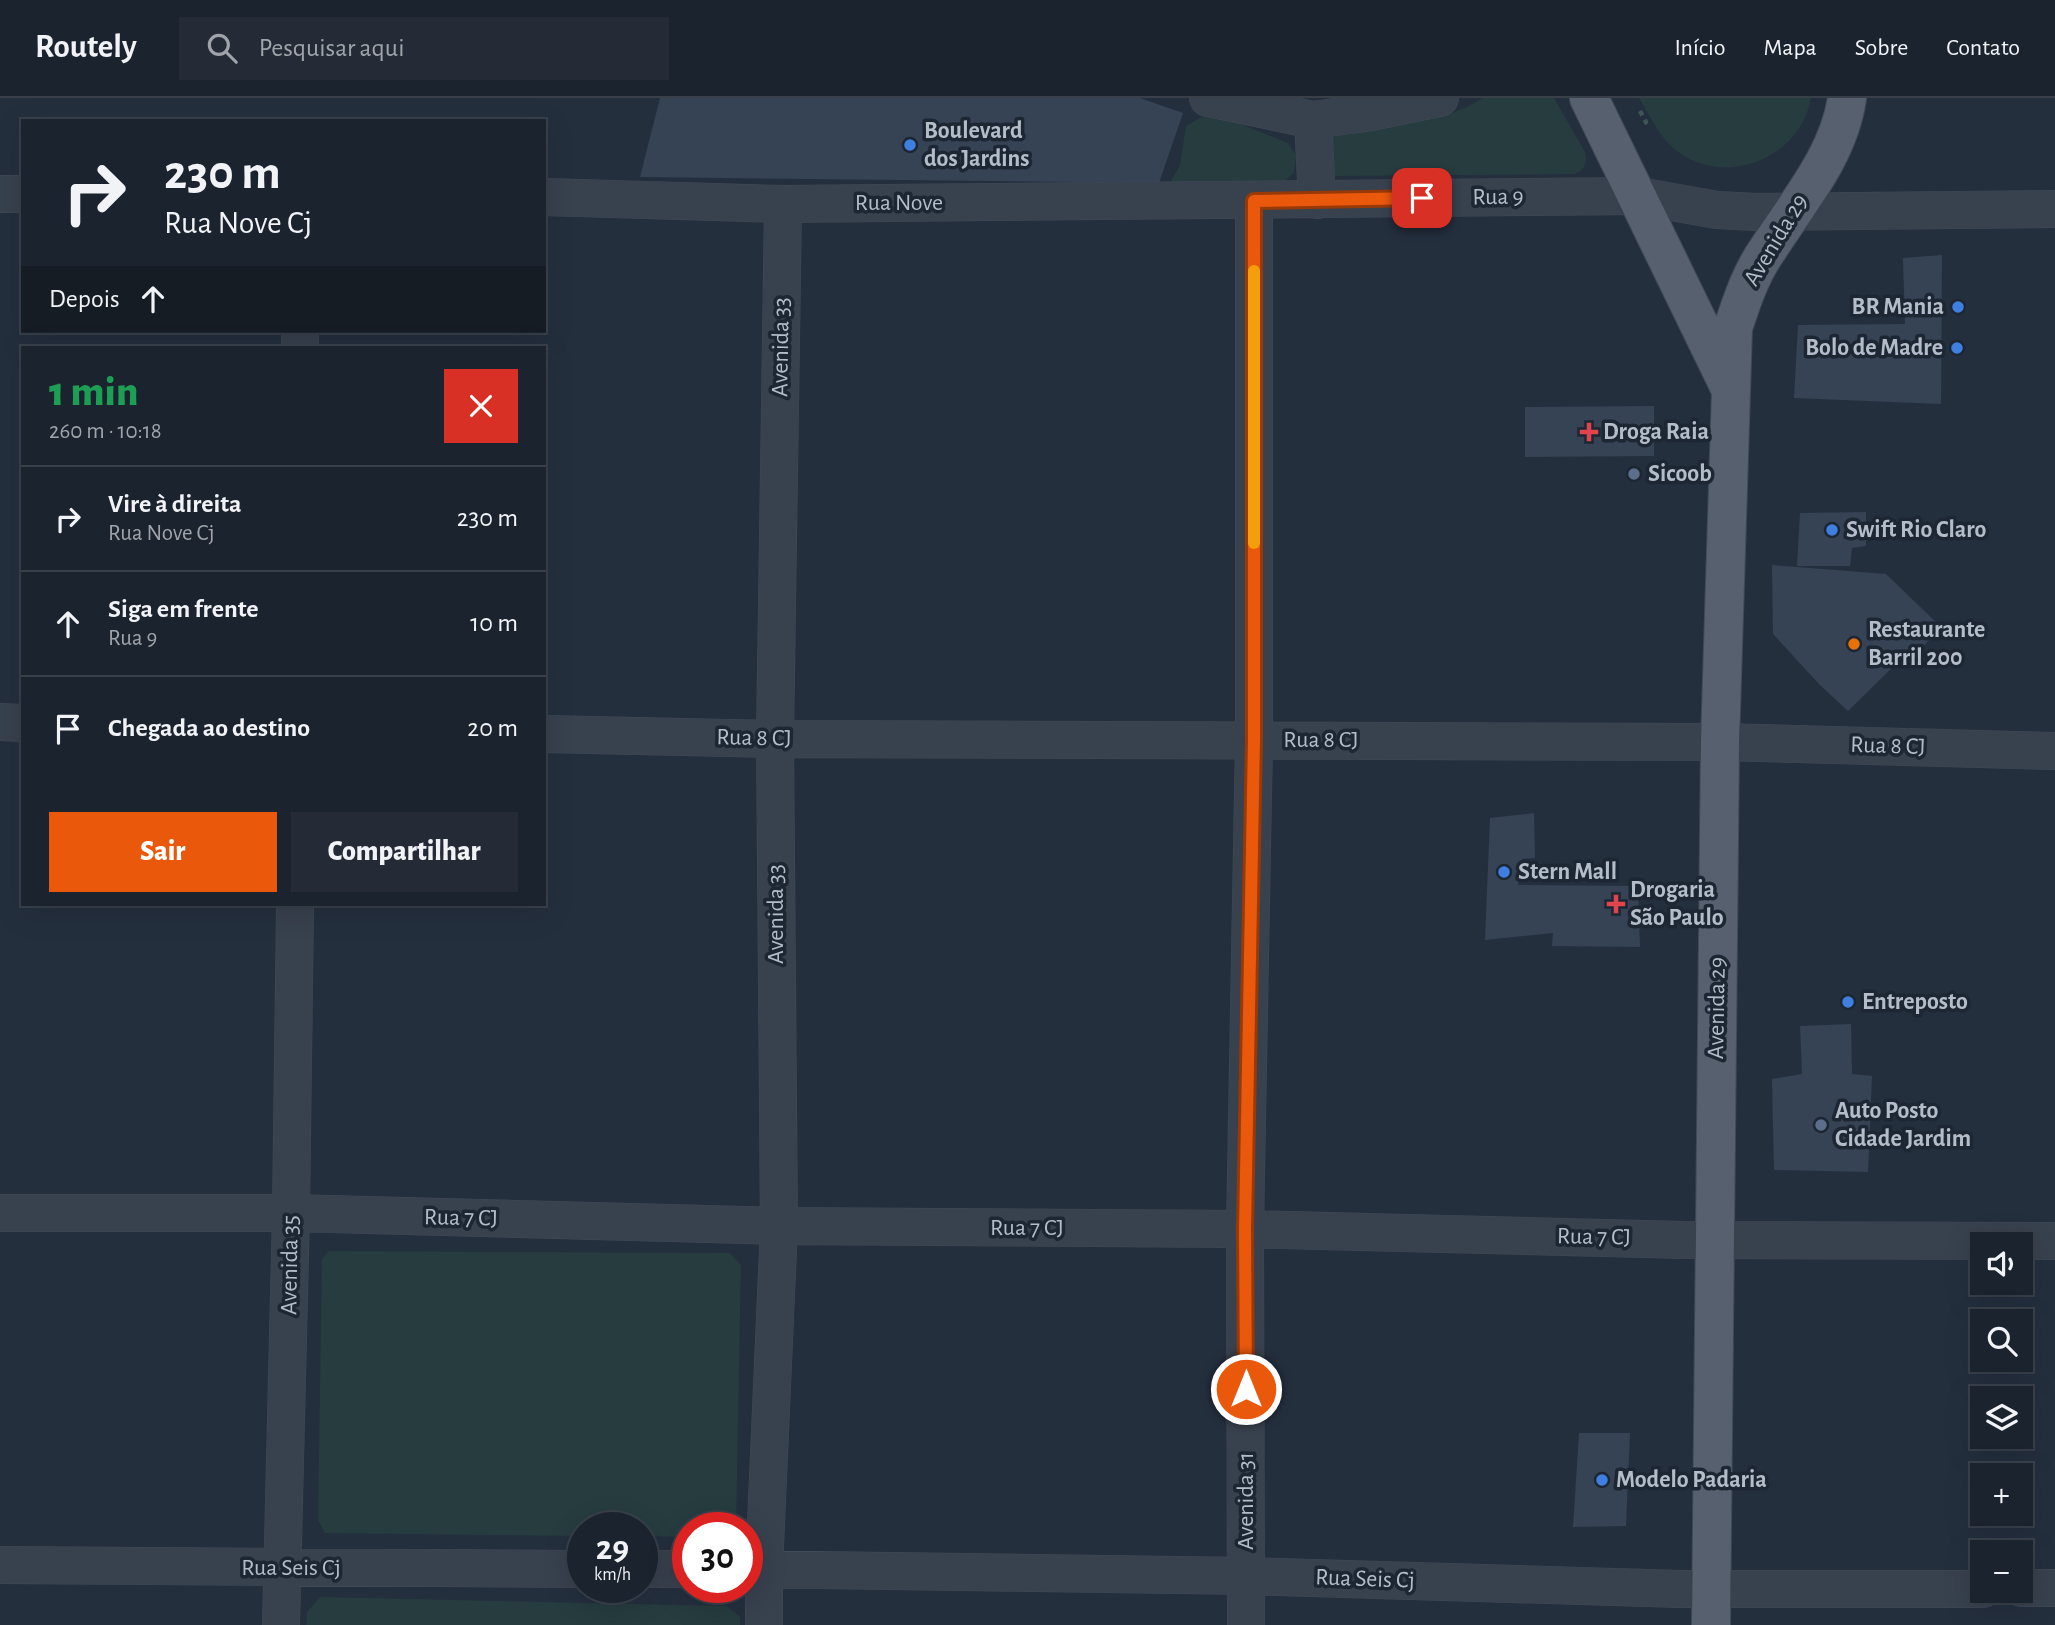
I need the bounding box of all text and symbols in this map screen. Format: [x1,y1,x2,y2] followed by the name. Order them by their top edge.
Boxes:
[179,17,669,80] search box
[203,29,241,67] icon: search
[35,31,137,64] text: Routely
[259,35,404,61] text: Pesquisar aqui
[1674,36,1726,60] text: Início
[1764,36,1817,60] text: Mapa
[1855,36,1908,60] text: Sobre
[1946,36,2020,60] text: Contato
[924,119,1030,171] place label: Boulevard dos Jardins
[902,137,918,153] marker: Boulevard dos Jardins
[49,147,140,238] icon: right
[164,149,281,198] text: 230 m
[1392,168,1452,228] pin
[1403,179,1441,217] icon: arrive
[1472,185,1524,209] street label: Rua 9
[1739,190,1813,290] street label: Avenida 29
[855,191,943,215] street label: Rua Nove
[164,207,312,239] text: Rua Nove Cj
[134,280,172,318] icon: ahead
[49,286,120,312] text: Depois
[1852,295,1944,319] place label: BR Mania
[768,297,794,397] street label: Avenida 33
[1950,299,1966,315] marker: BR Mania
[1805,336,1943,360] place label: Bolo de Madre
[1949,340,1965,356] marker: Bolo de Madre
[444,369,518,443] button: close
[49,371,138,413] text: 1 min
[49,420,162,443] text: 260 m · 10:18
[1603,420,1709,444] place label: Droga Raia
[1581,424,1597,440] marker: Droga Raia
[1648,462,1712,486] place label: Sicoob
[1626,466,1642,482] marker: Sicoob
[108,491,242,517] text: Vire à direita
[49,500,87,538] icon: right
[457,505,518,531] text: 230 m
[1846,518,1987,542] place label: Swift Rio Claro
[108,522,215,545] text: Rua Nove Cj
[1824,522,1840,538] marker: Swift Rio Claro
[108,596,259,622] text: Siga em frente
[49,605,87,643] icon: ahead
[470,610,518,636] text: 10 m
[1868,618,1985,670] place label: Restaurante Barril 200
[108,627,157,650] text: Rua 9
[1846,636,1862,652] marker: Restaurante Barril 200
[49,710,87,748] icon: arrive
[108,715,310,741] text: Chegada ao destino
[467,715,518,741] text: 20 m
[716,725,792,751] street label: Rua 8 CJ
[1283,728,1359,752] street label: Rua 8 CJ
[1850,733,1926,759] street label: Rua 8 CJ
[49,812,277,892] button: Sair
[291,812,518,892] button: Compartilhar
[1518,860,1617,884] place label: Stern Mall
[764,864,788,964] street label: Avenida 33
[1496,864,1512,880] marker: Stern Mall
[1630,878,1724,930] place label: Drogaria São Paulo
[1608,896,1624,912] marker: Drogaria São Paulo
[1704,957,1730,1059] street label: Avenida 29
[1862,990,1968,1014] place label: Entreposto
[1840,994,1856,1010] marker: Entreposto
[1835,1099,1971,1151] place label: Auto Posto Cidade Jardim
[1813,1117,1829,1133] marker: Auto Posto Cidade Jardim
[424,1205,498,1231] street label: Rua 7 CJ
[277,1215,303,1315] street label: Avenida 35
[990,1216,1064,1240] street label: Rua 7 CJ
[1557,1224,1631,1250] street label: Rua 7 CJ
[1970,1232,2033,1603] map controls
[1970,1232,2033,1295] button: sound
[1970,1309,2033,1372] button: search
[1209,1352,1283,1426] position arrow
[1970,1386,2033,1449] button: layers
[1234,1452,1258,1550] street label: Avenida 31
[1970,1463,2033,1526] button: +
[1616,1468,1767,1492] place label: Modelo Padaria
[1594,1472,1610,1488] marker: Modelo Padaria
[672,1512,763,1603] speed limit sign: 30
[596,1531,629,1566] text: 29
[1970,1540,2033,1603] button: −
[241,1556,341,1580] street label: Rua Seis Cj
[1315,1565,1415,1593] street label: Rua Seis Cj
[594,1566,631,1584] text: km/h

